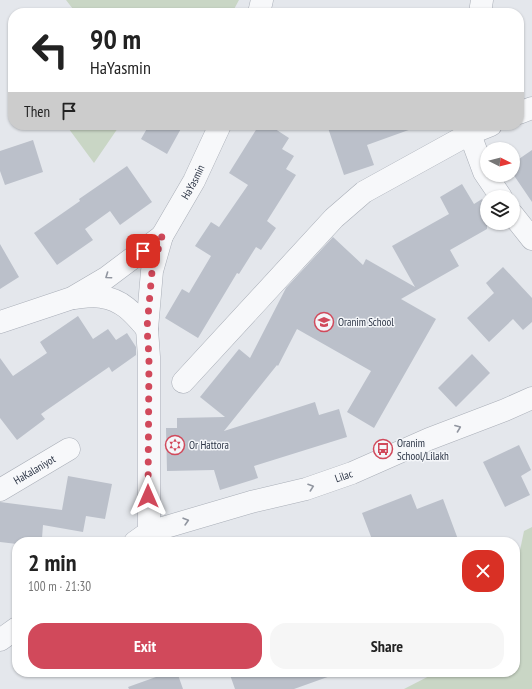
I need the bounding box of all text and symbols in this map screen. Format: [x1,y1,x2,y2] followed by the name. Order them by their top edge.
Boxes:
[90,20,141,57] text: 90 m
[24,24,76,76] icon: left
[90,56,151,79] text: HaYasmin
[58,100,80,122] icon: arrive
[24,102,50,121] text: Then
[480,142,520,182] north arrow
[480,142,520,230] map controls
[178,162,208,202] street label: HaYasmin
[480,190,520,230] button: layers
[126,234,160,268] pin
[132,240,154,262] icon: arrive
[106,271,113,278] one-way arrow
[313,311,335,333] school or university icon: Oranim School
[338,315,394,329] place label: Oranim School
[454,425,461,433] one-way arrow
[164,434,186,456] synagogue icon: Or Hattora
[397,436,449,463] place label: Oranim School/Lilakh
[189,438,229,452] place label: Or Hattora
[372,438,394,460] bus stop icon: Oranim School/Lilakh
[11,452,58,487] street label: HaKalaniyot
[333,466,355,485] street label: Lilac
[127,475,169,517] position arrow
[308,483,315,492] one-way arrow
[182,517,189,526] one-way arrow
[28,547,76,578] text: 2 min
[462,550,504,592] button: close
[28,578,91,595] text: 100 m · 21:30
[28,623,262,669] button: Exit
[270,623,504,669] button: Share

